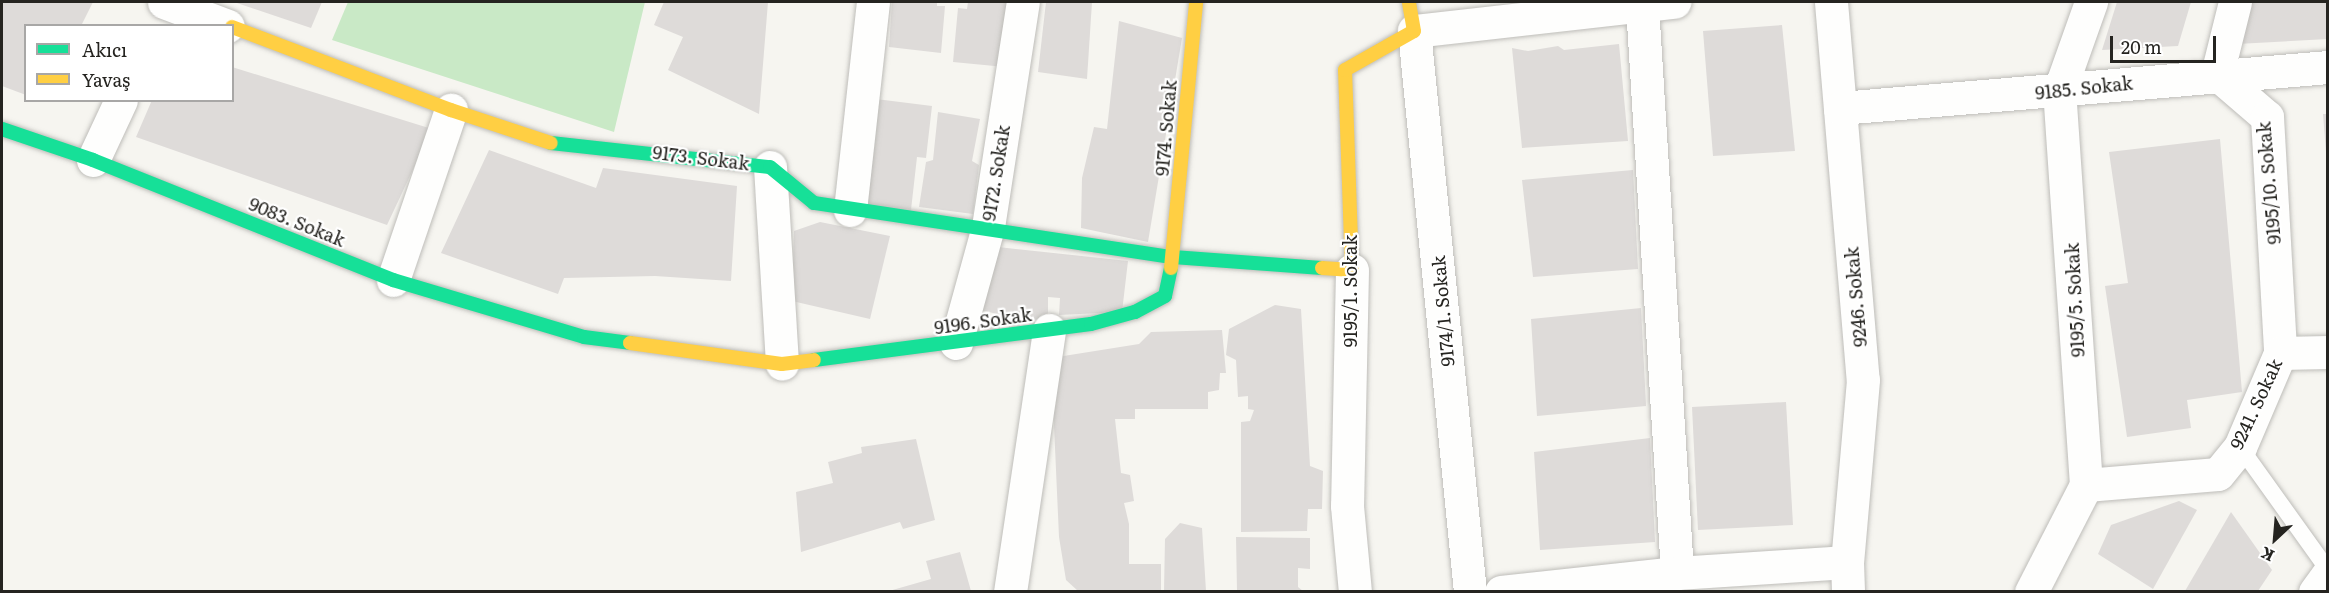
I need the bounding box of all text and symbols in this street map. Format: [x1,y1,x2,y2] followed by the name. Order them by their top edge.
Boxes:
[24,24,234,102] legend
[2113,24,2220,62] scale bar
[2121,33,2162,60] text: 20 m
[82,36,127,63] text: Akıcı
[82,66,130,93] text: Yavaş
[2034,72,2134,104] street label: 9185. Sokak
[1151,79,1181,177] street label: 9174. Sokak
[2253,121,2285,245] street label: 9195/10. Sokak
[978,124,1014,222] street label: 9172. Sokak
[651,141,751,175] street label: 9173. Sokak
[246,193,348,251] street label: 9083. Sokak
[1339,235,1361,347] street label: 9195/1. Sokak
[2061,242,2089,358] street label: 9195/5. Sokak
[1841,246,1871,348] street label: 9246. Sokak
[1427,255,1459,367] street label: 9174/1. Sokak
[933,303,1033,339] street label: 9196. Sokak
[2226,355,2286,453] street label: 9241. Sokak
[2245,509,2305,569] north arrow
[2256,542,2278,569] text: K

